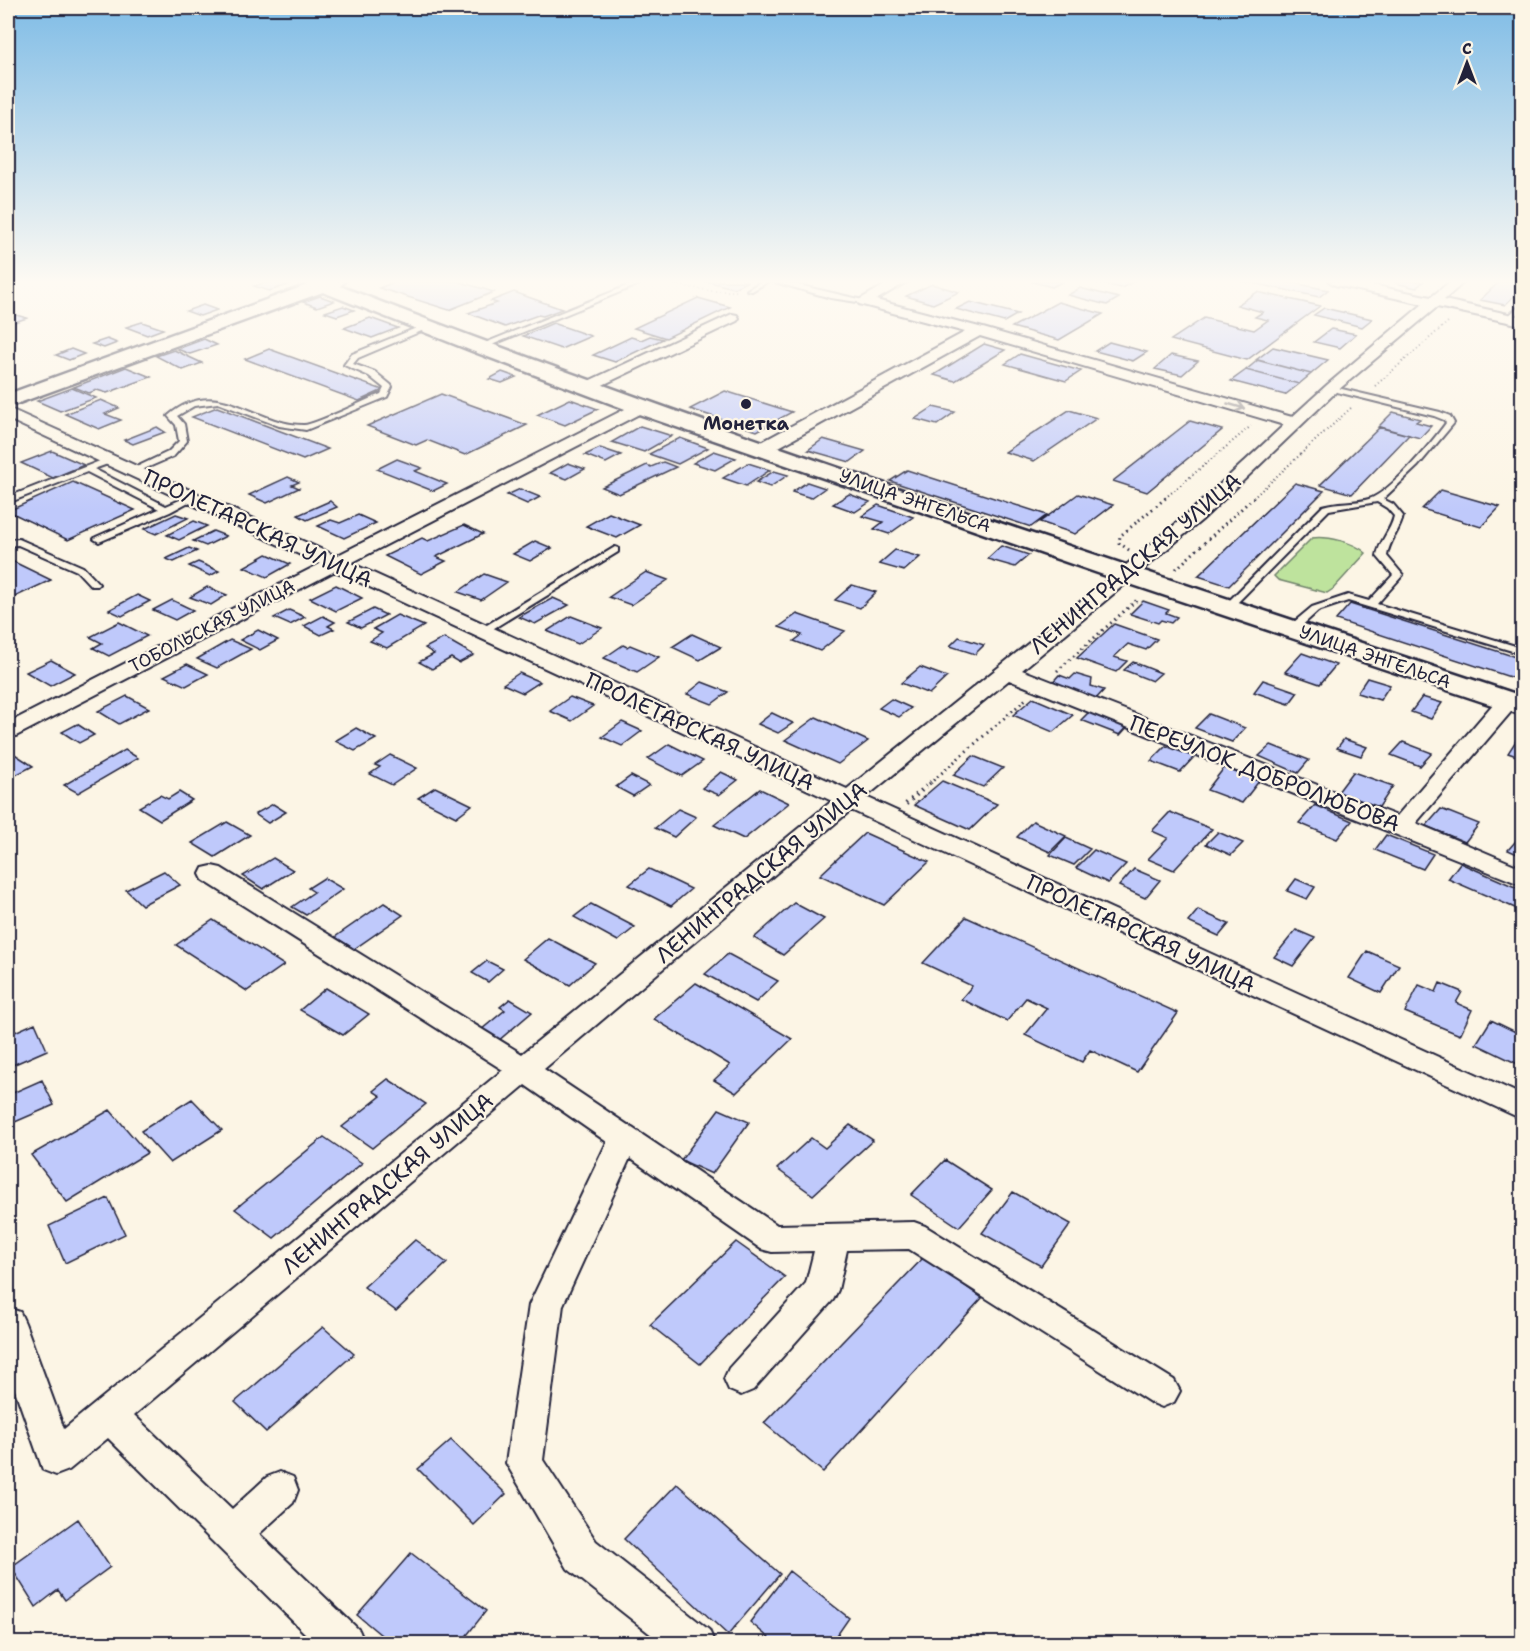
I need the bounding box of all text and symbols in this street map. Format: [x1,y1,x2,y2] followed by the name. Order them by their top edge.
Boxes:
[1437,33,1497,93] north arrow
[1462,38,1472,59] text: С
[739,397,753,411] marker: Монетка
[1226,401,1245,412] one-way arrow
[703,412,790,436] place label: Монетка
[139,463,377,594] street label: ПРОЛЕТАРСКАЯ УЛИЦА
[836,464,994,538] street label: УЛИЦА ЭНГЕЛЬСА
[1023,466,1247,661] street label: ЛЕНИНГРАДСКАЯ УЛИЦА
[125,574,299,678] street label: ТОБОЛЬСКАЯ УЛИЦА
[1296,620,1454,694] street label: УЛИЦА ЭНГЕЛЬСА
[581,666,819,797] street label: ПРОЛЕТАРСКАЯ УЛИЦА
[1125,708,1404,839] street label: ПЕРЕУЛОК ДОБРОЛЮБОВА
[649,775,873,970] street label: ЛЕНИНГРАДСКАЯ УЛИЦА
[1022,868,1260,999] street label: ПРОЛЕТАРСКАЯ УЛИЦА
[275,1086,499,1281] street label: ЛЕНИНГРАДСКАЯ УЛИЦА

